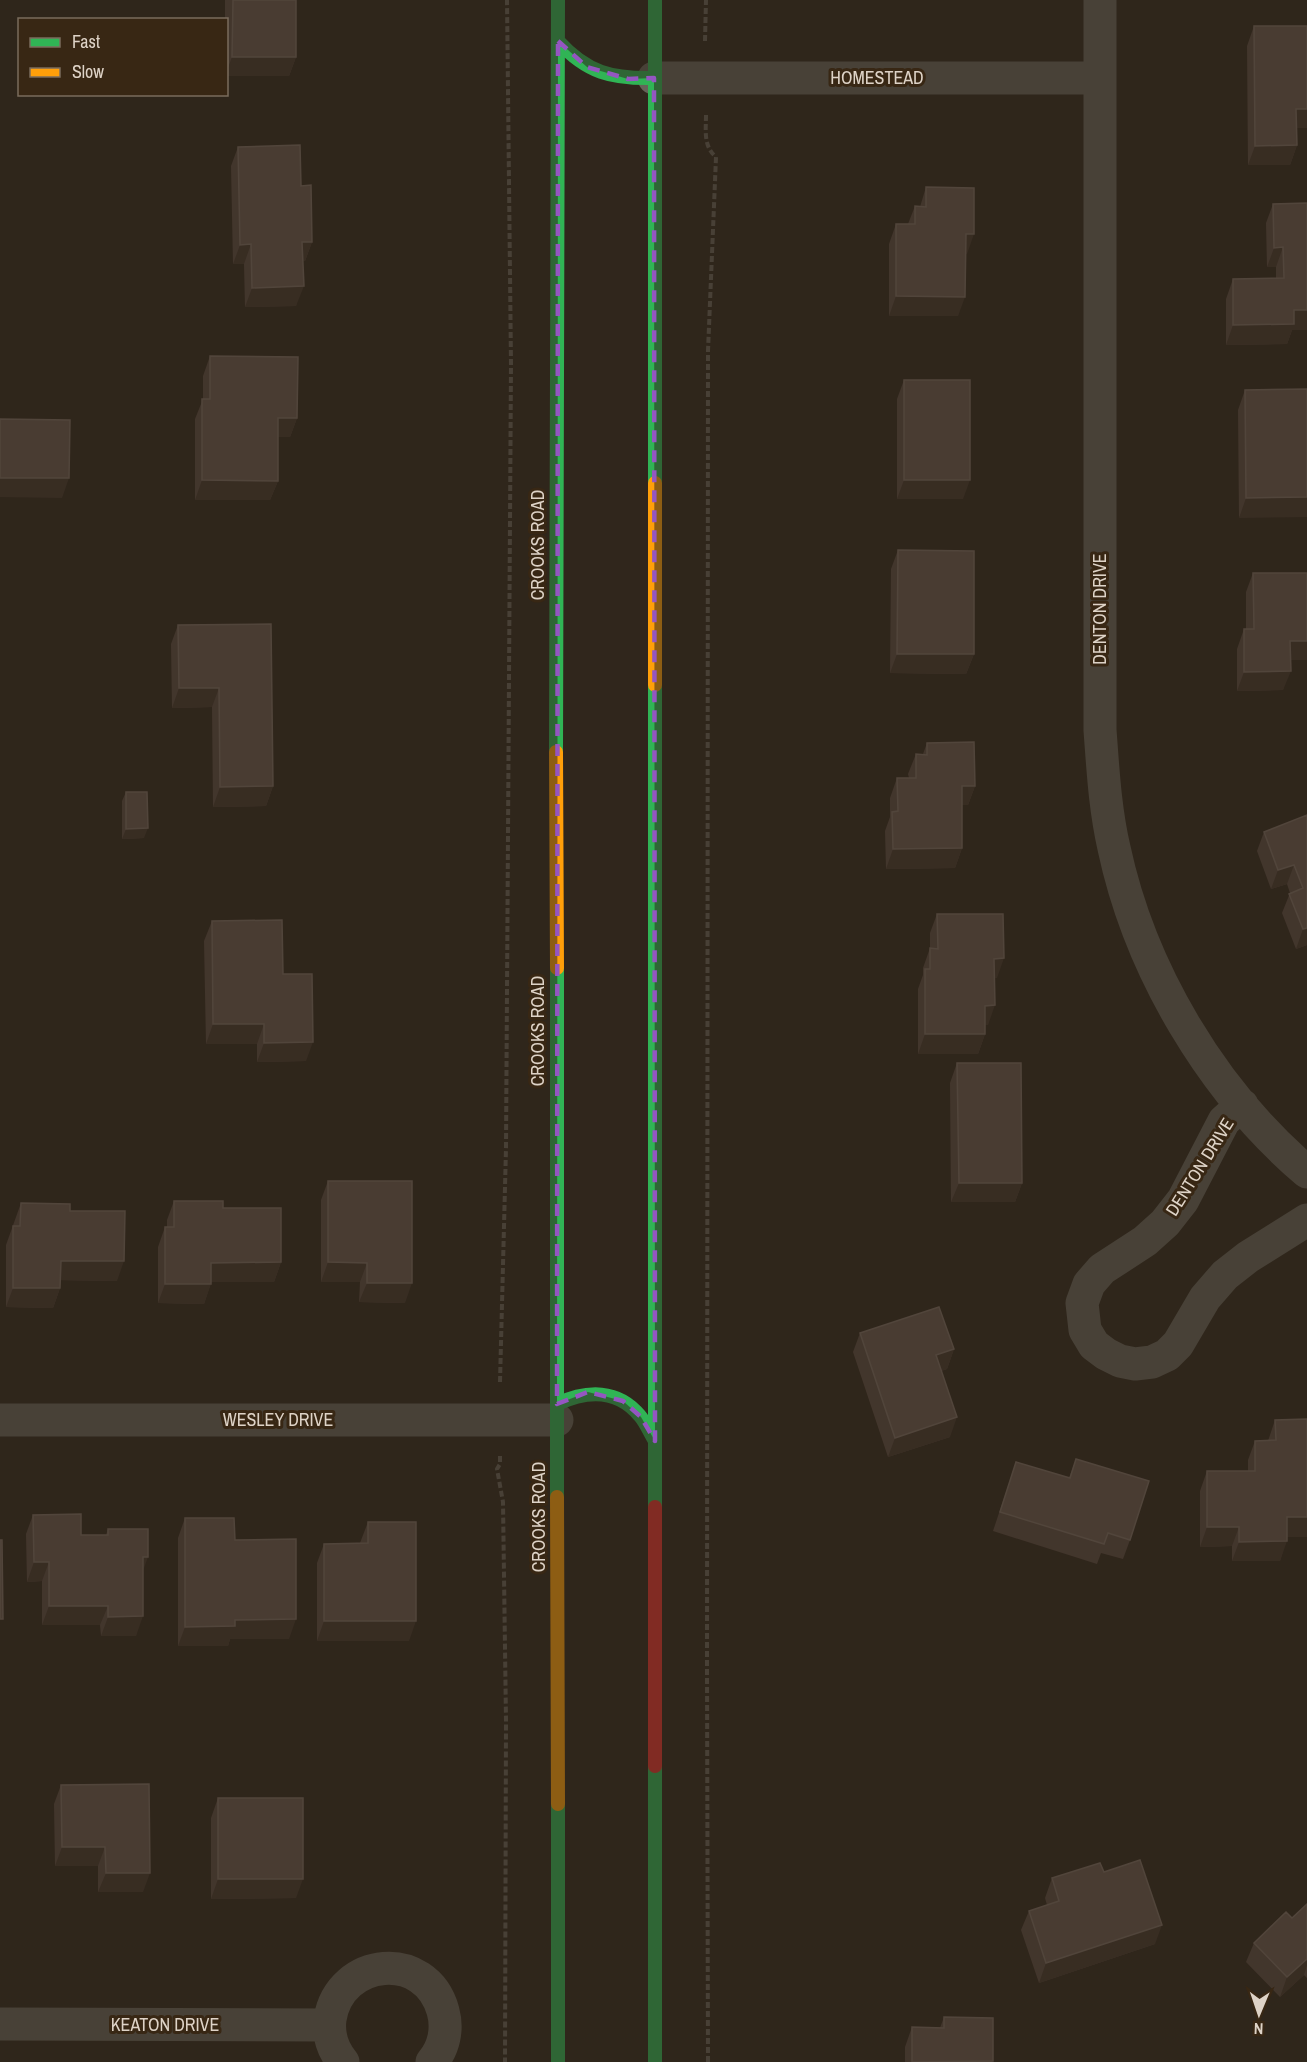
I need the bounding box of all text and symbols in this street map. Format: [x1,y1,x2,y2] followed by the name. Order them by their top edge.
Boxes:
[18,18,228,96] legend
[72,29,100,54] text: Fast
[72,59,104,84] text: Slow
[830,65,924,90] street label: HOMESTEAD
[525,490,550,600] street label: CROOKS ROAD
[1087,553,1112,665] street label: DENTON DRIVE
[525,976,550,1086] street label: CROOKS ROAD
[1159,1113,1240,1221] street label: DENTON DRIVE
[223,1407,333,1432] street label: WESLEY DRIVE
[526,1462,551,1572] street label: CROOKS ROAD
[1229,1984,1289,2044] north arrow
[111,2012,219,2037] street label: KEATON DRIVE
[1253,2018,1264,2040] text: N

